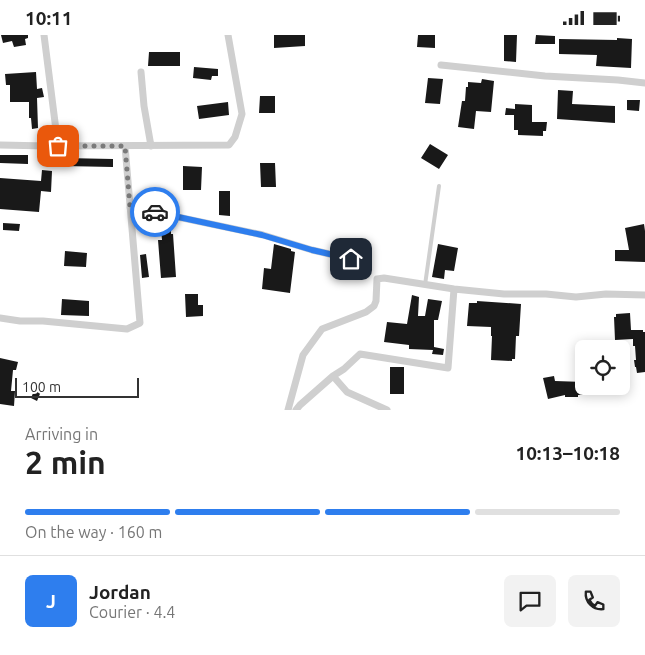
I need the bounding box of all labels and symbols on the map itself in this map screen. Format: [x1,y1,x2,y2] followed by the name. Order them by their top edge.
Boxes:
[37,125,79,167] pin
[130,187,180,237] courier
[330,238,372,280] pin
[15,375,139,398] scale bar

